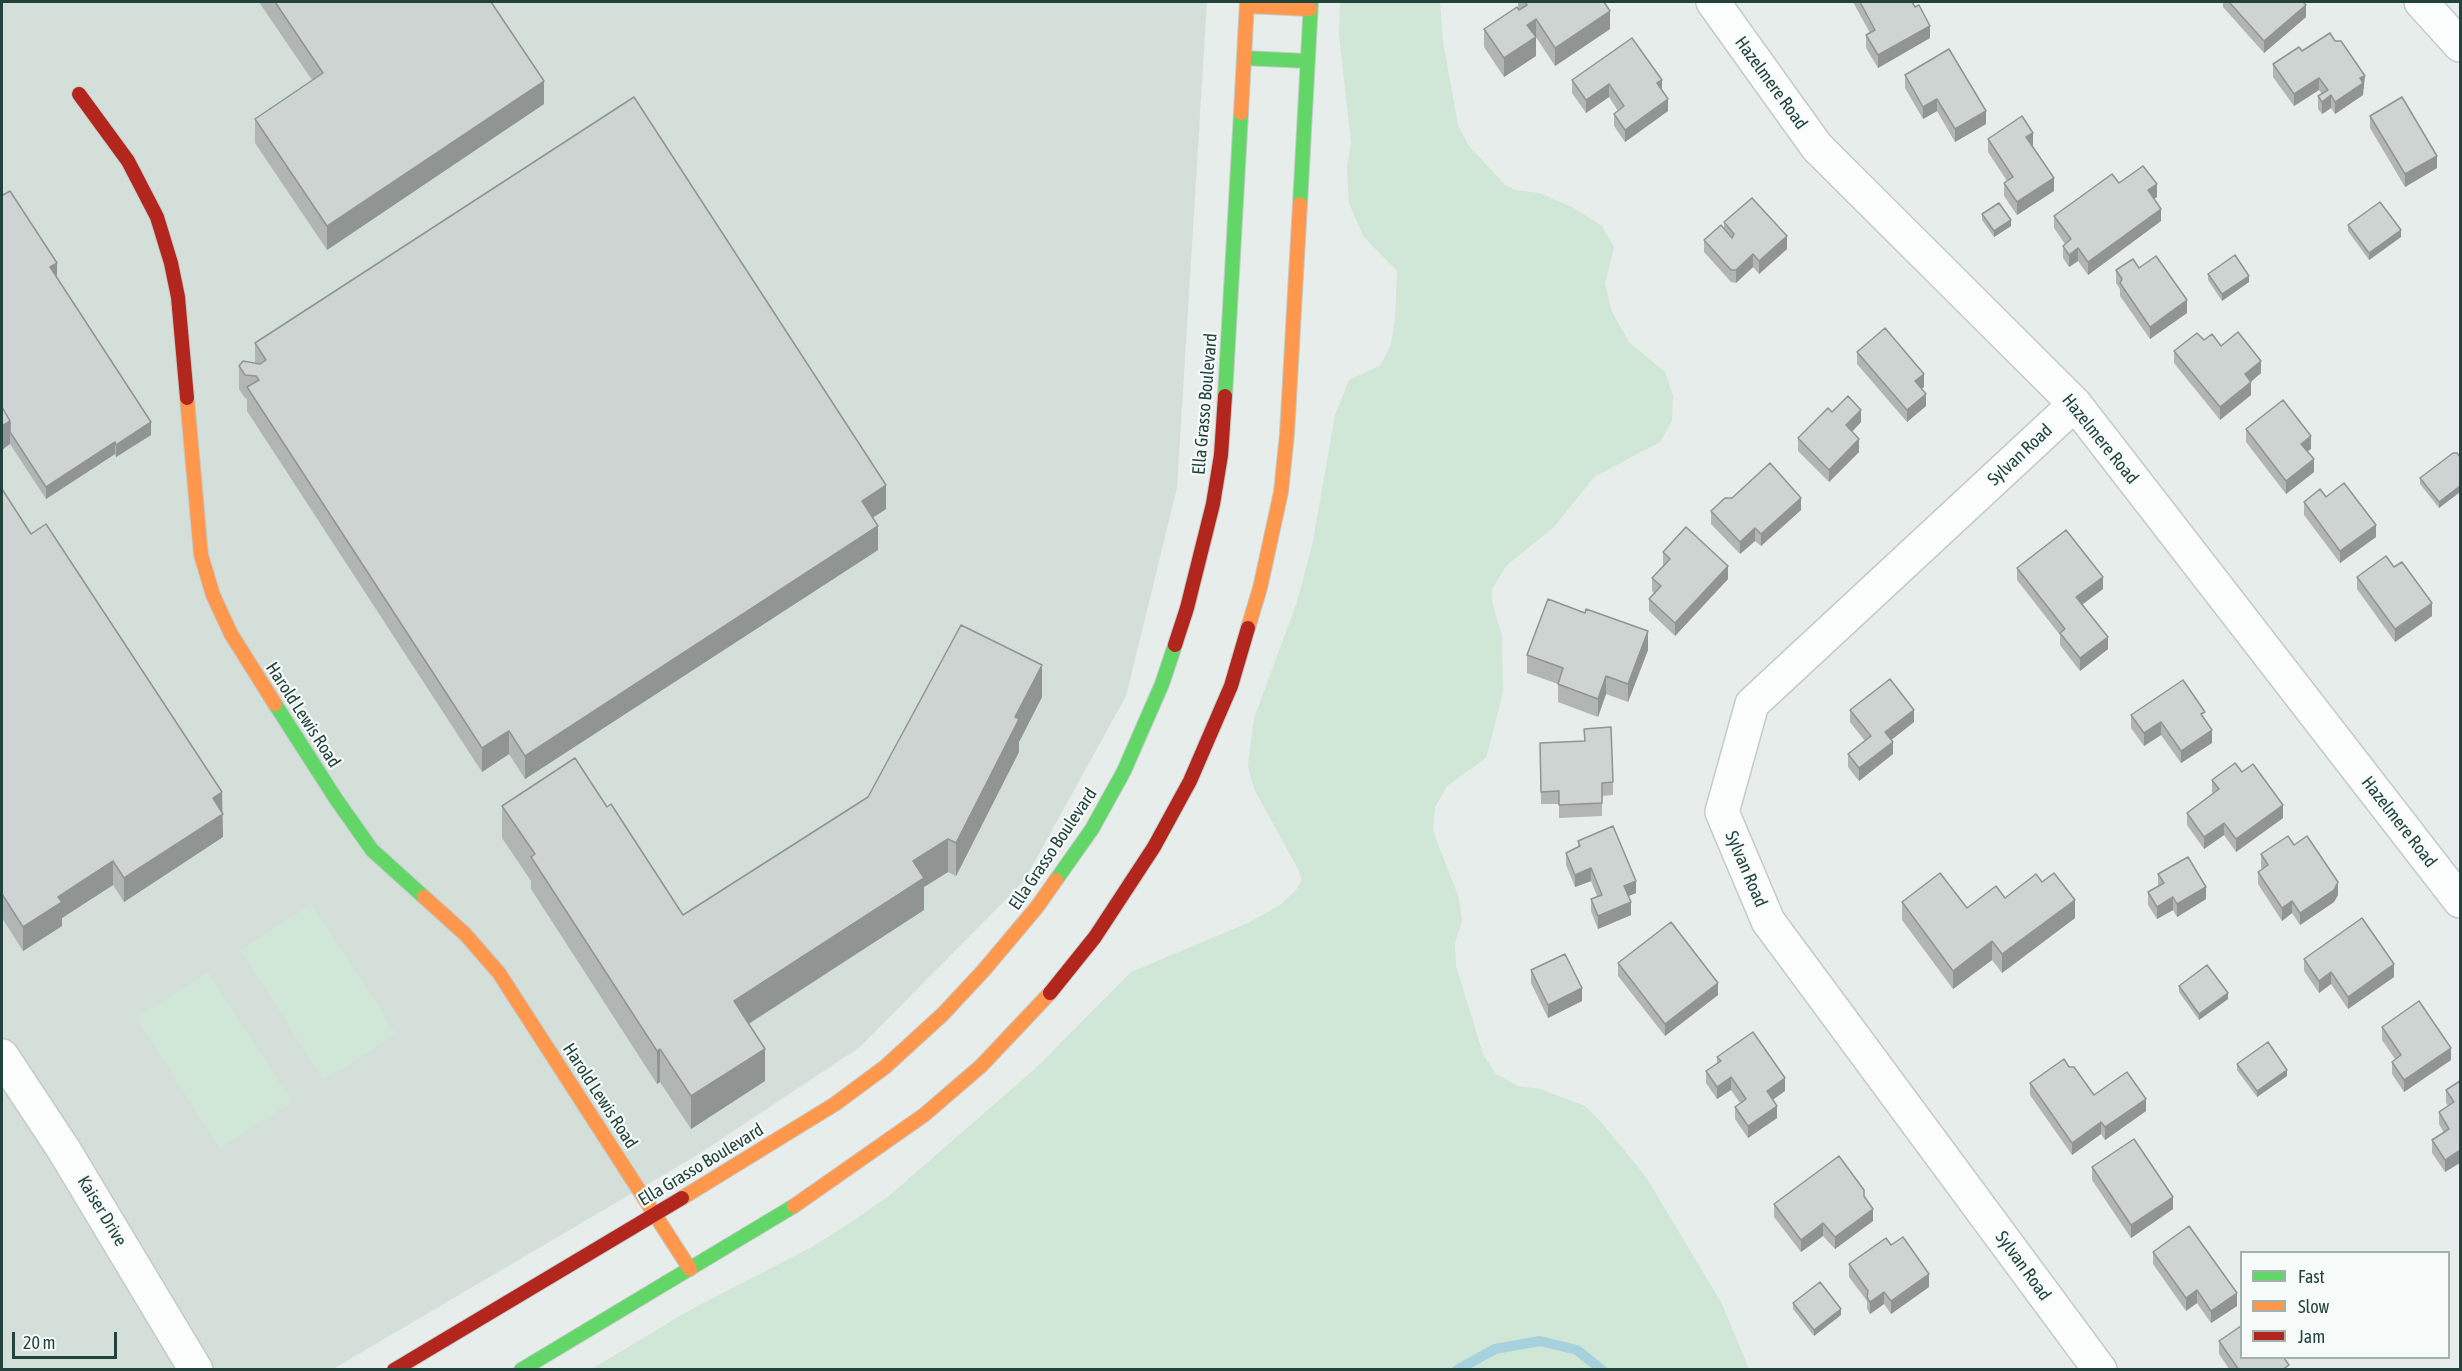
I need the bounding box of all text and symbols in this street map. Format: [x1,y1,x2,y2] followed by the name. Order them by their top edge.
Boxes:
[1730,32,1812,134] street label: Hazelmere Road
[1188,332,1222,476] street label: Ella Grasso Boulevard
[2057,390,2143,488] street label: Hazelmere Road
[1983,420,2057,490] street label: Sylvan Road
[261,658,345,772] street label: Harold Lewis Road
[2357,772,2441,872] street label: Hazelmere Road
[1004,784,1102,914] street label: Ella Grasso Boulevard
[1720,828,1772,910] street label: Sylvan Road
[558,1039,642,1153] street label: Harold Lewis Road
[634,1119,768,1211] street label: Ella Grasso Boulevard
[73,1172,131,1250] street label: Kaiser Drive
[1991,1227,2055,1305] street label: Sylvan Road
[2240,1251,2450,1359] legend
[2298,1266,2325,1287] text: Fast
[2298,1296,2329,1317] text: Slow
[15,1320,120,1358] scale bar
[2298,1326,2325,1347] text: Jam
[23,1332,55,1353] text: 20 m

